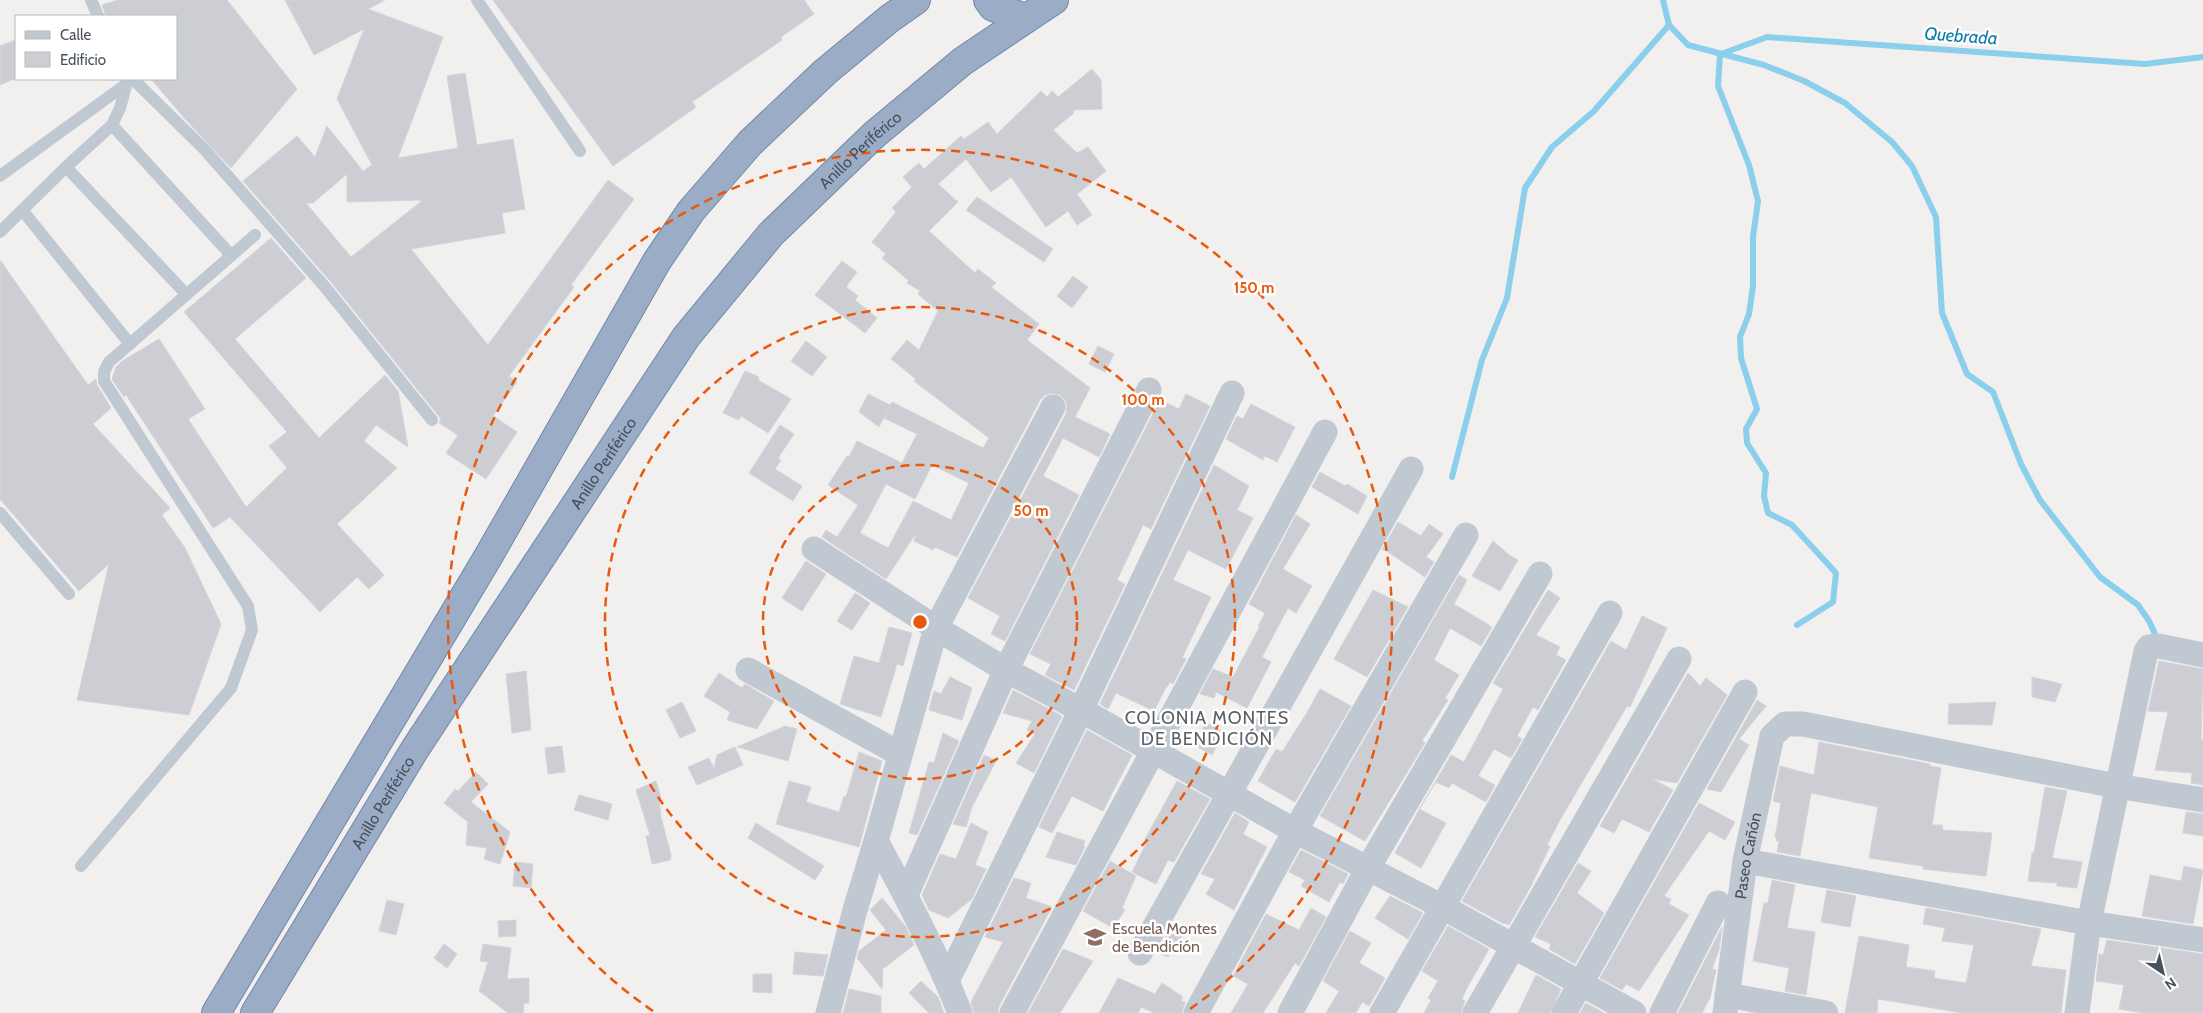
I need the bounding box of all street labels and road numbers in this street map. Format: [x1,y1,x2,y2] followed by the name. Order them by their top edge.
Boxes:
[815,107,905,193] street label: Anillo Periférico
[567,414,641,513] street label: Anillo Periférico
[347,753,418,853] street label: Anillo Periférico
[1731,810,1765,900] street label: Paseo Cañón

